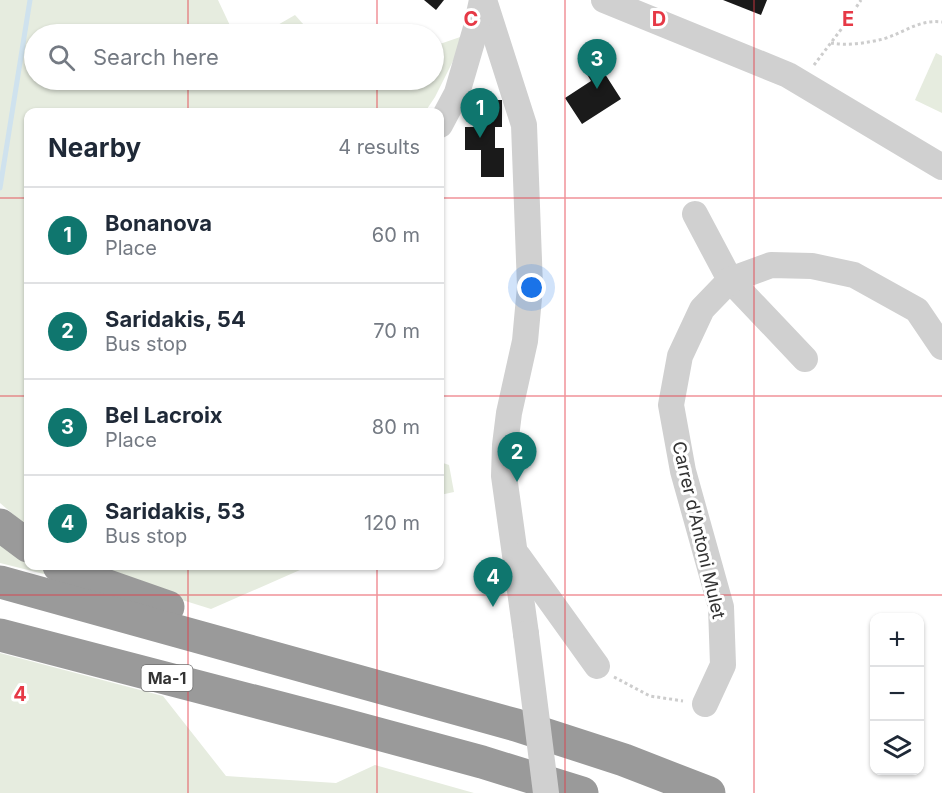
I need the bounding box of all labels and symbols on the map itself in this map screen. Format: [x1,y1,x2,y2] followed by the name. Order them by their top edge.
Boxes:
[464,7,478,31] text: C
[652,7,666,31] text: D
[842,7,854,31] text: E
[578,40,616,89] pin: 3
[460,88,500,138] pin: 1
[517,273,546,302] your location
[498,432,536,482] pin: 2
[668,439,730,621] street label: Carrer d'Antoni Mulet
[474,558,512,607] pin: 4
[142,665,192,691] road number: Ma-1
[13,682,27,706] text: 4

